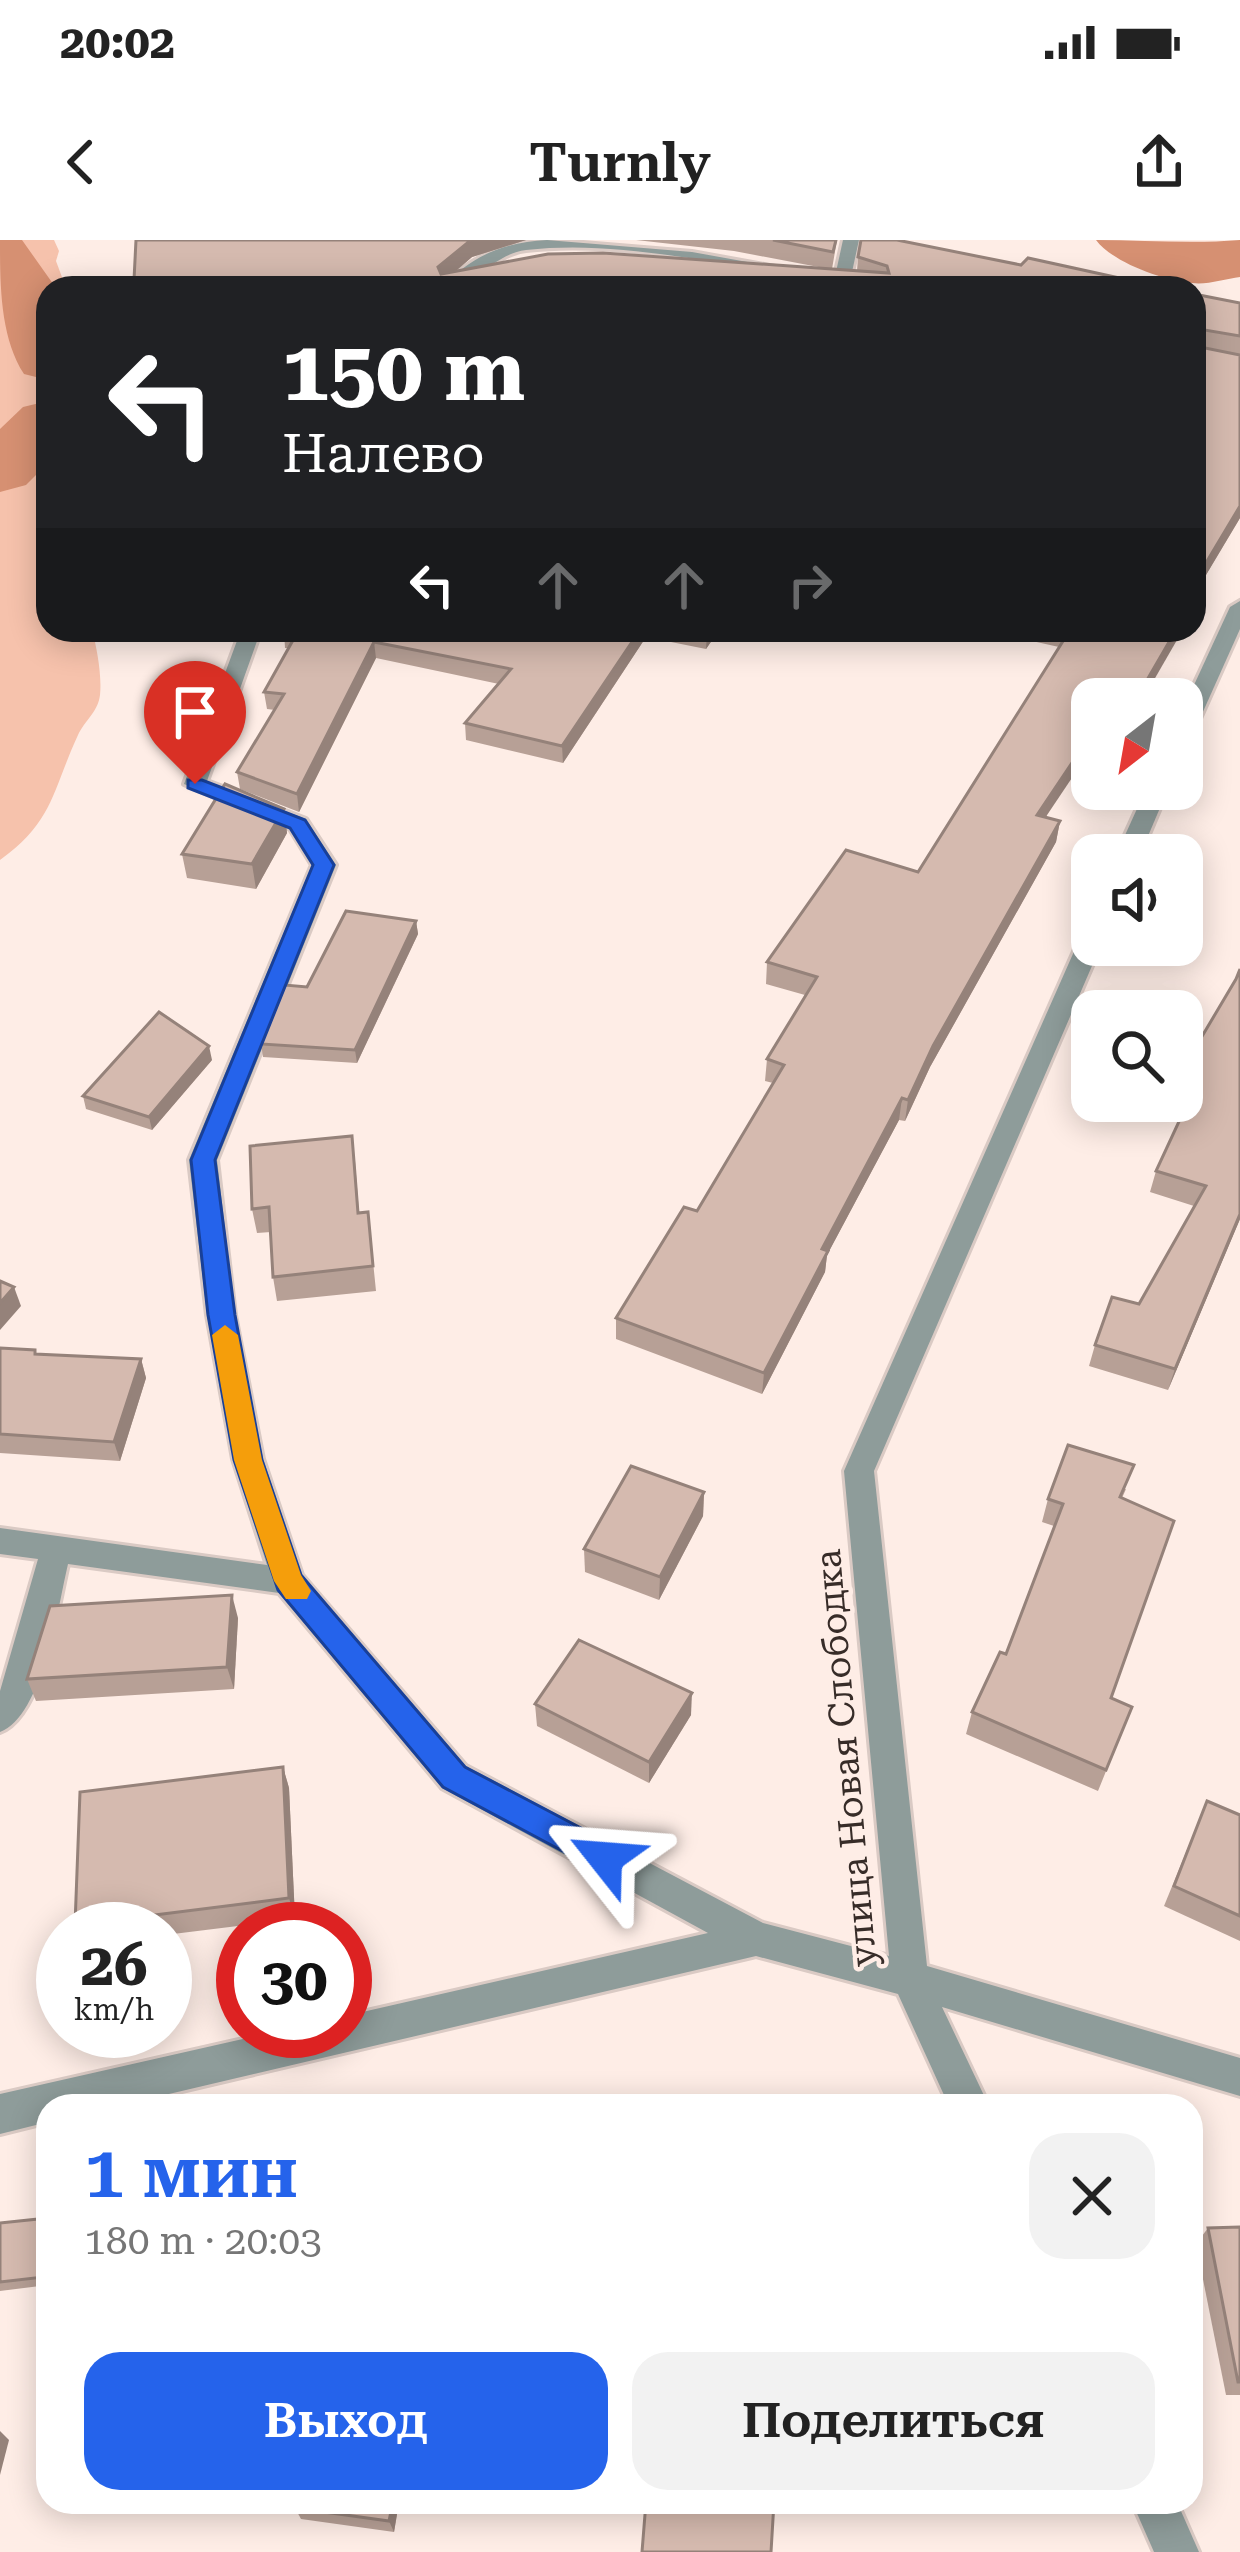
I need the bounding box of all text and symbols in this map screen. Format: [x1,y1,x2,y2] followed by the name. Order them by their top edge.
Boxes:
[60,16,175,69] text: 20:02
[48,129,114,195] icon: back
[1126,129,1192,195] icon: share
[529,131,711,194] text: Turnly
[282,322,525,420] text: 150 m
[84,324,240,480] icon: left
[282,422,485,485] text: Налево
[399,552,465,618] icon: left
[525,552,591,618] icon: ahead
[651,552,717,618] icon: ahead
[777,552,843,618] icon: right
[144,661,246,784] pin
[1071,678,1203,810] north arrow
[1071,678,1203,1122] map controls
[162,679,228,745] icon: arrive
[1071,834,1203,966] button: sound
[1071,990,1203,1122] button: search
[807,1547,885,1968] street label: улица Новая Слободка
[542,1795,668,1921] position arrow
[216,1902,372,2058] speed limit sign: 30
[80,1929,148,2000] text: 26
[74,1992,154,2027] text: km/h
[84,2130,298,2215] text: 1 мин
[1029,2133,1155,2259] button: close
[84,2218,322,2264] text: 180 m · 20:03
[84,2352,608,2490] button: Выход
[632,2352,1155,2490] button: Поделиться

